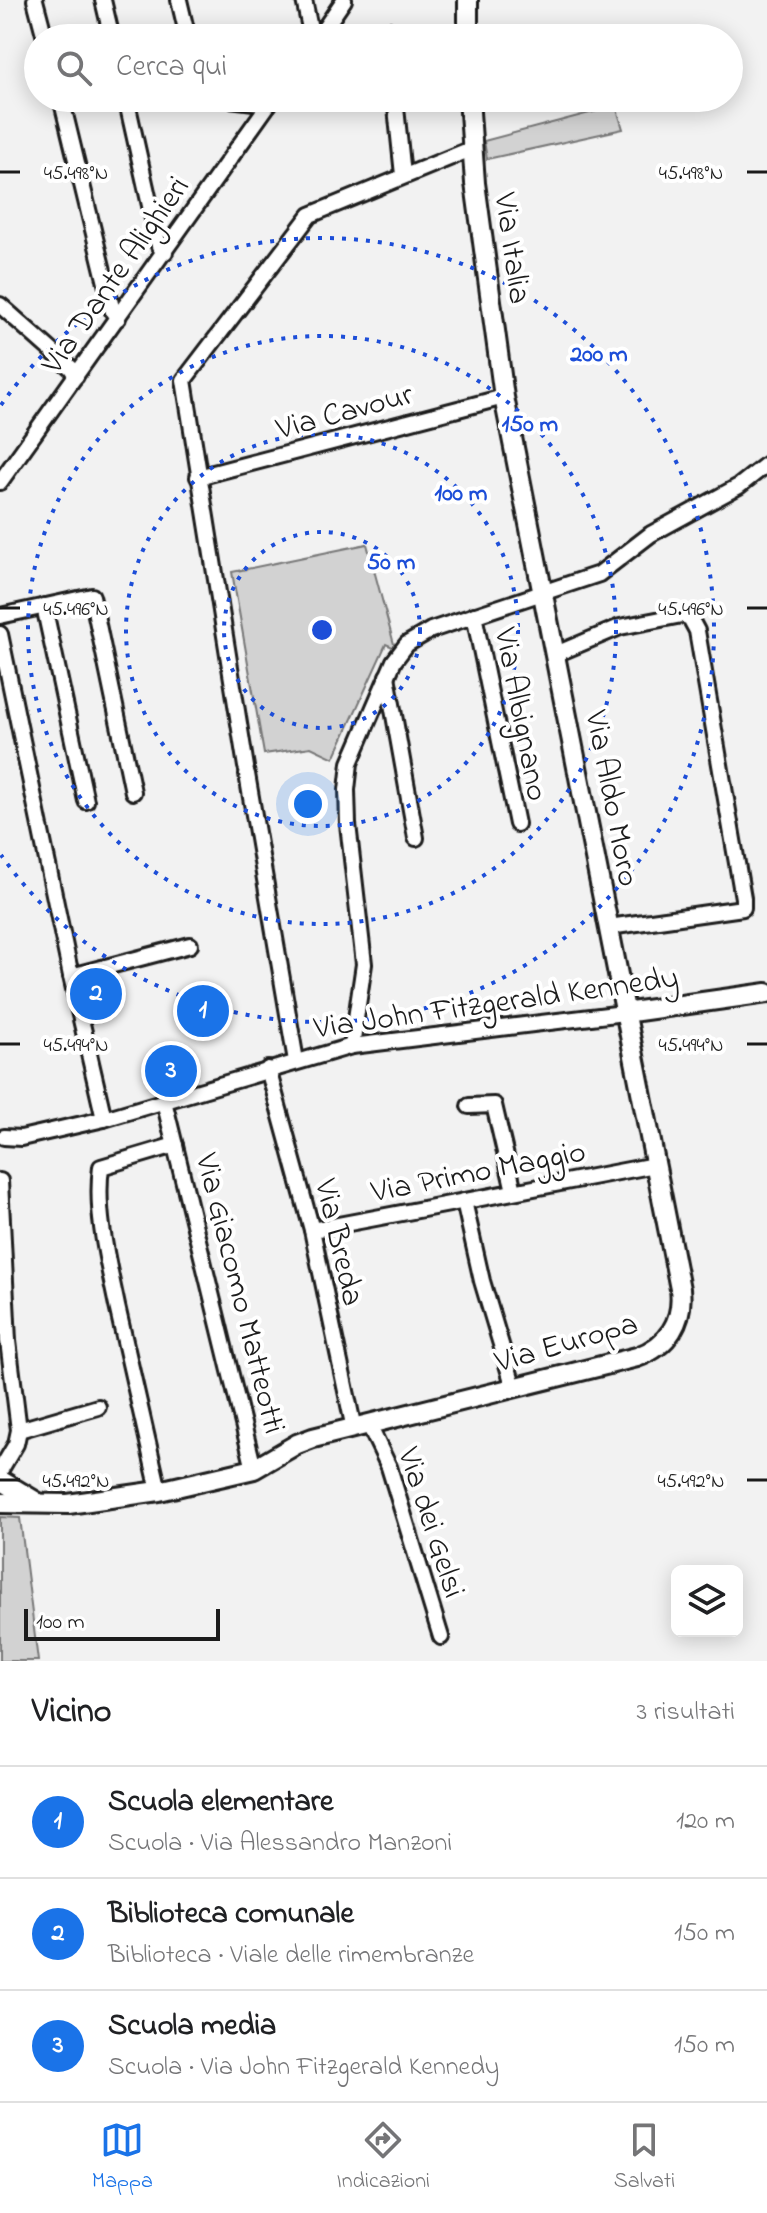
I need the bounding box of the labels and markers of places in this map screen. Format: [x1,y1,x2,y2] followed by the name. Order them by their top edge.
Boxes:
[308,616,336,644] centre of rings
[70,964,122,1024] pin: 2
[177,981,229,1041] pin: 1
[145,1041,197,1101] pin: 3

